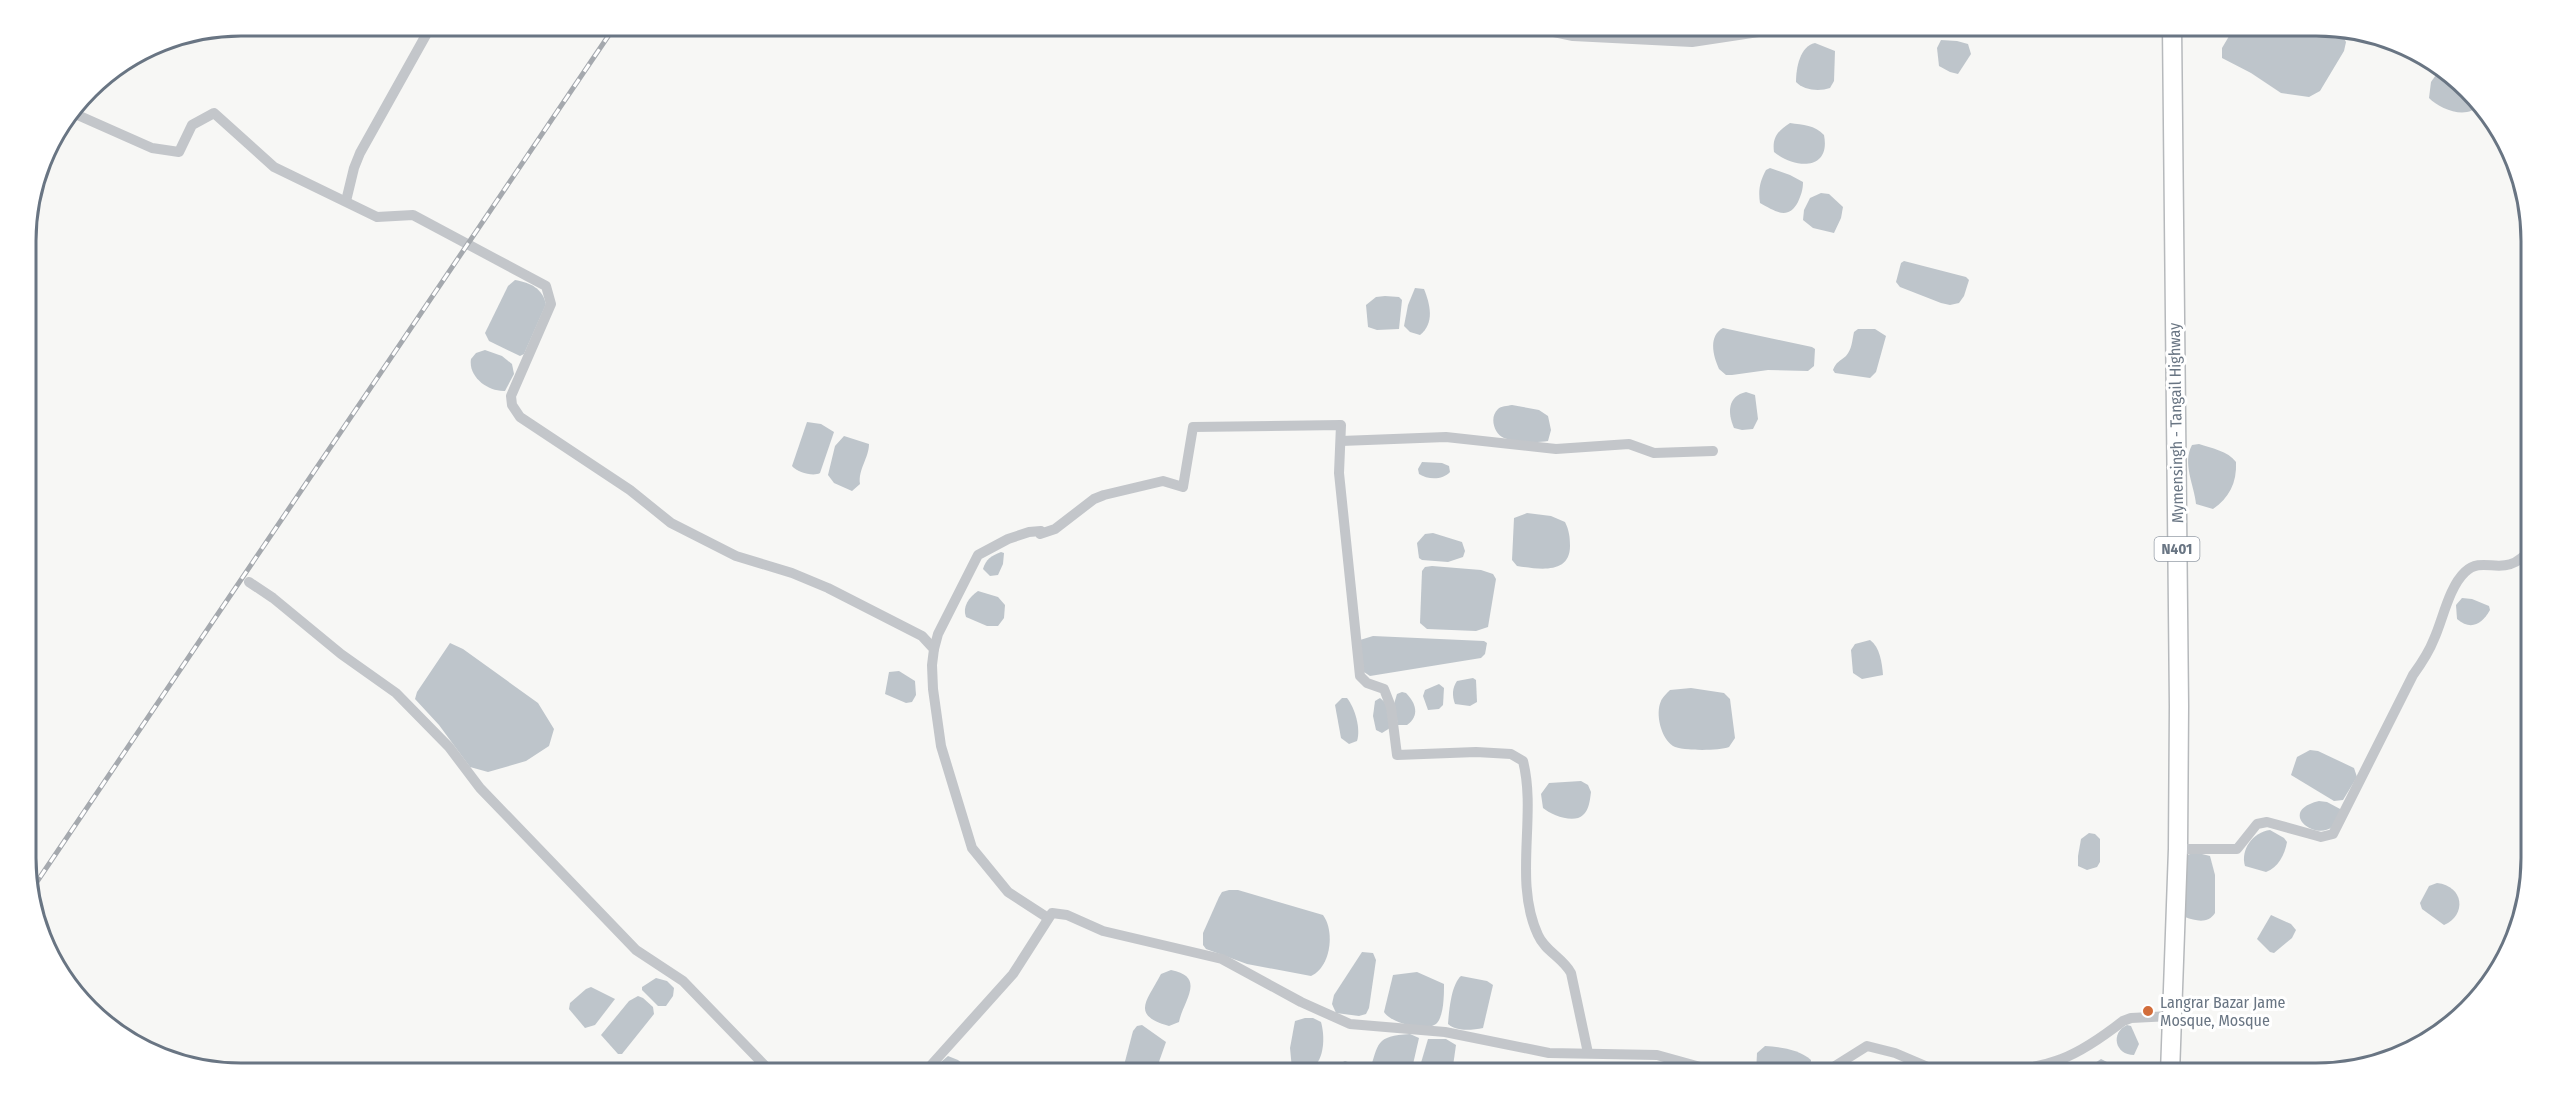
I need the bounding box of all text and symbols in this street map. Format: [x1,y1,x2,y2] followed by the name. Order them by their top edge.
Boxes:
[2165,322,2187,523] street label: Mymensingh - Tangail Highway
[2154,537,2200,561] road number: N401
[2160,993,2285,1030] place label: Langrar Bazar Jame Mosque, Mosque
[2141,1004,2155,1018] marker: Langrar Bazar Jame Mosque, Mosque

